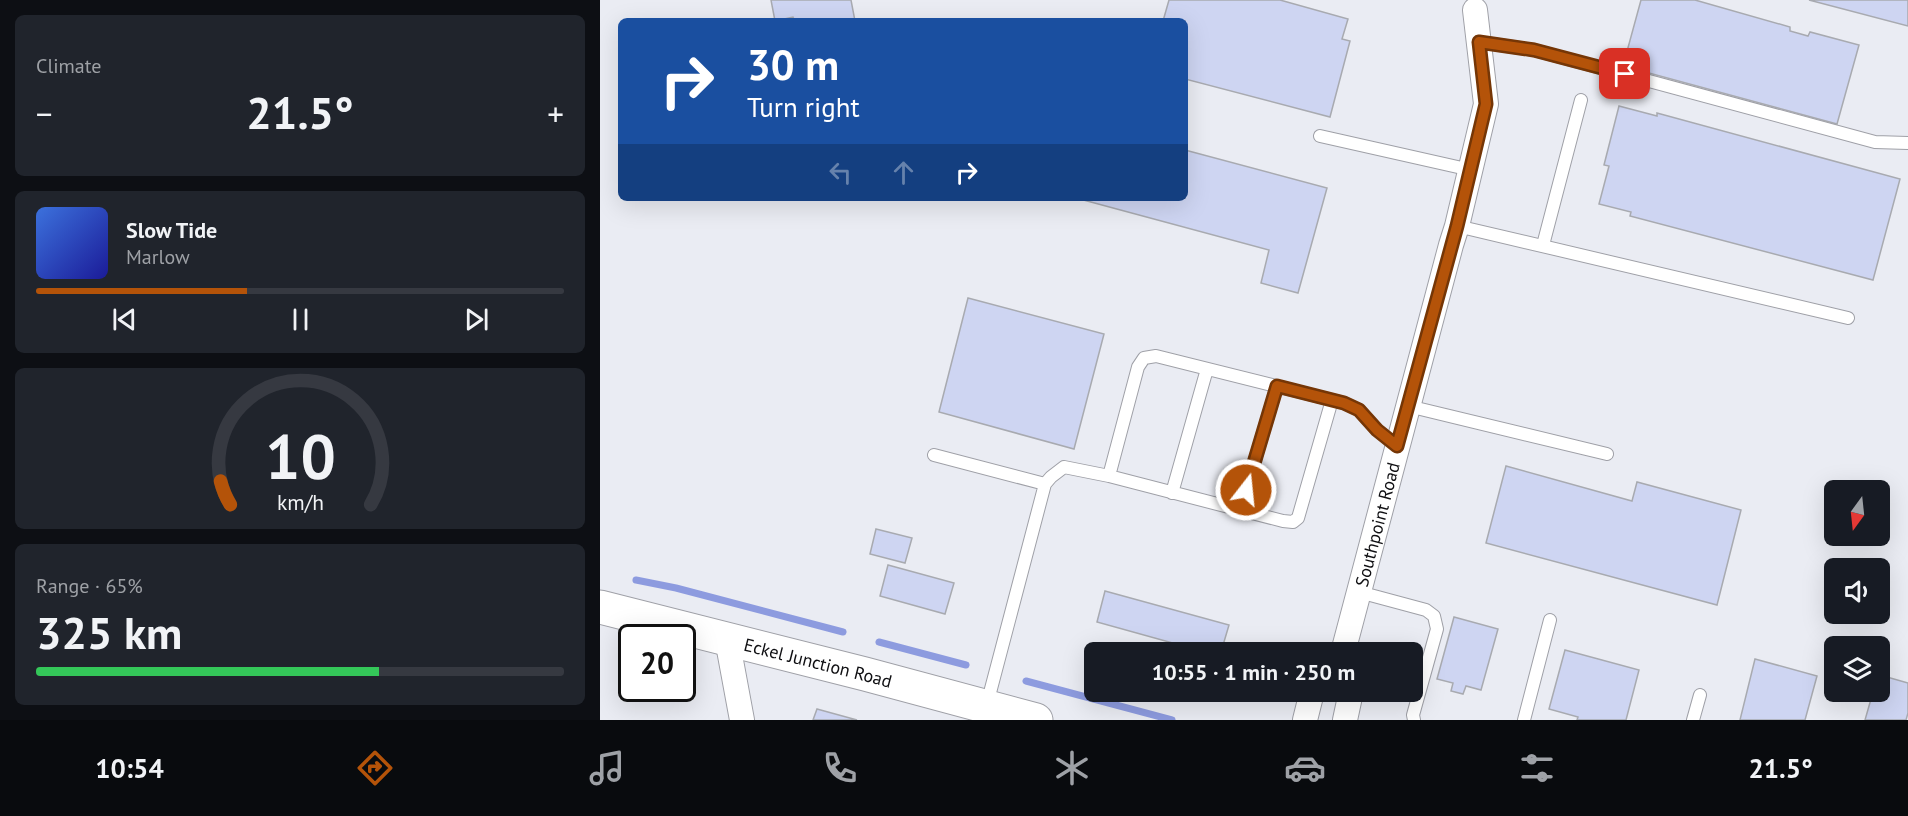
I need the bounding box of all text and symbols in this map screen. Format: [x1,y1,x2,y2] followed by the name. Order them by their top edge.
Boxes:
[747,37,839,92] text: 30 m
[648,42,726,120] icon: right
[1599,48,1650,99] pin
[36,53,102,79] text: Climate
[1608,57,1641,90] icon: arrive
[246,83,354,141] text: 21.5°
[747,90,860,124] text: Turn right
[36,92,53,135] text: −
[547,92,564,135] text: +
[824,156,857,189] icon: left
[887,156,920,189] icon: ahead
[950,156,983,189] icon: right
[126,216,217,244] text: Slow Tide
[126,244,190,270] text: Marlow
[108,303,141,336] icon: previous
[284,303,317,336] icon: pause
[460,303,493,336] icon: next
[265,415,335,496] text: 10
[1214,458,1278,522] position arrow
[1349,460,1404,589] street label: Southpoint Road
[1824,480,1890,546] north arrow
[1824,480,1890,702] map controls
[276,489,323,517] text: km/h
[1824,558,1890,624] button: sound
[36,573,143,599] text: Range · 65%
[36,603,182,661] text: 325 km
[618,624,696,702] speed limit sign: 20
[742,632,895,692] street label: Eckel Junction Road
[1824,636,1890,702] button: layers
[1152,658,1355,686] text: 10:55 · 1 min · 250 m
[354,747,396,789] icon: directions
[586,747,628,789] icon: music
[819,747,861,789] icon: phone
[1051,747,1093,789] icon: climate
[1284,747,1326,789] icon: car
[1516,747,1558,789] icon: filters
[95,751,164,785] text: 10:54
[1748,751,1813,785] text: 21.5°

